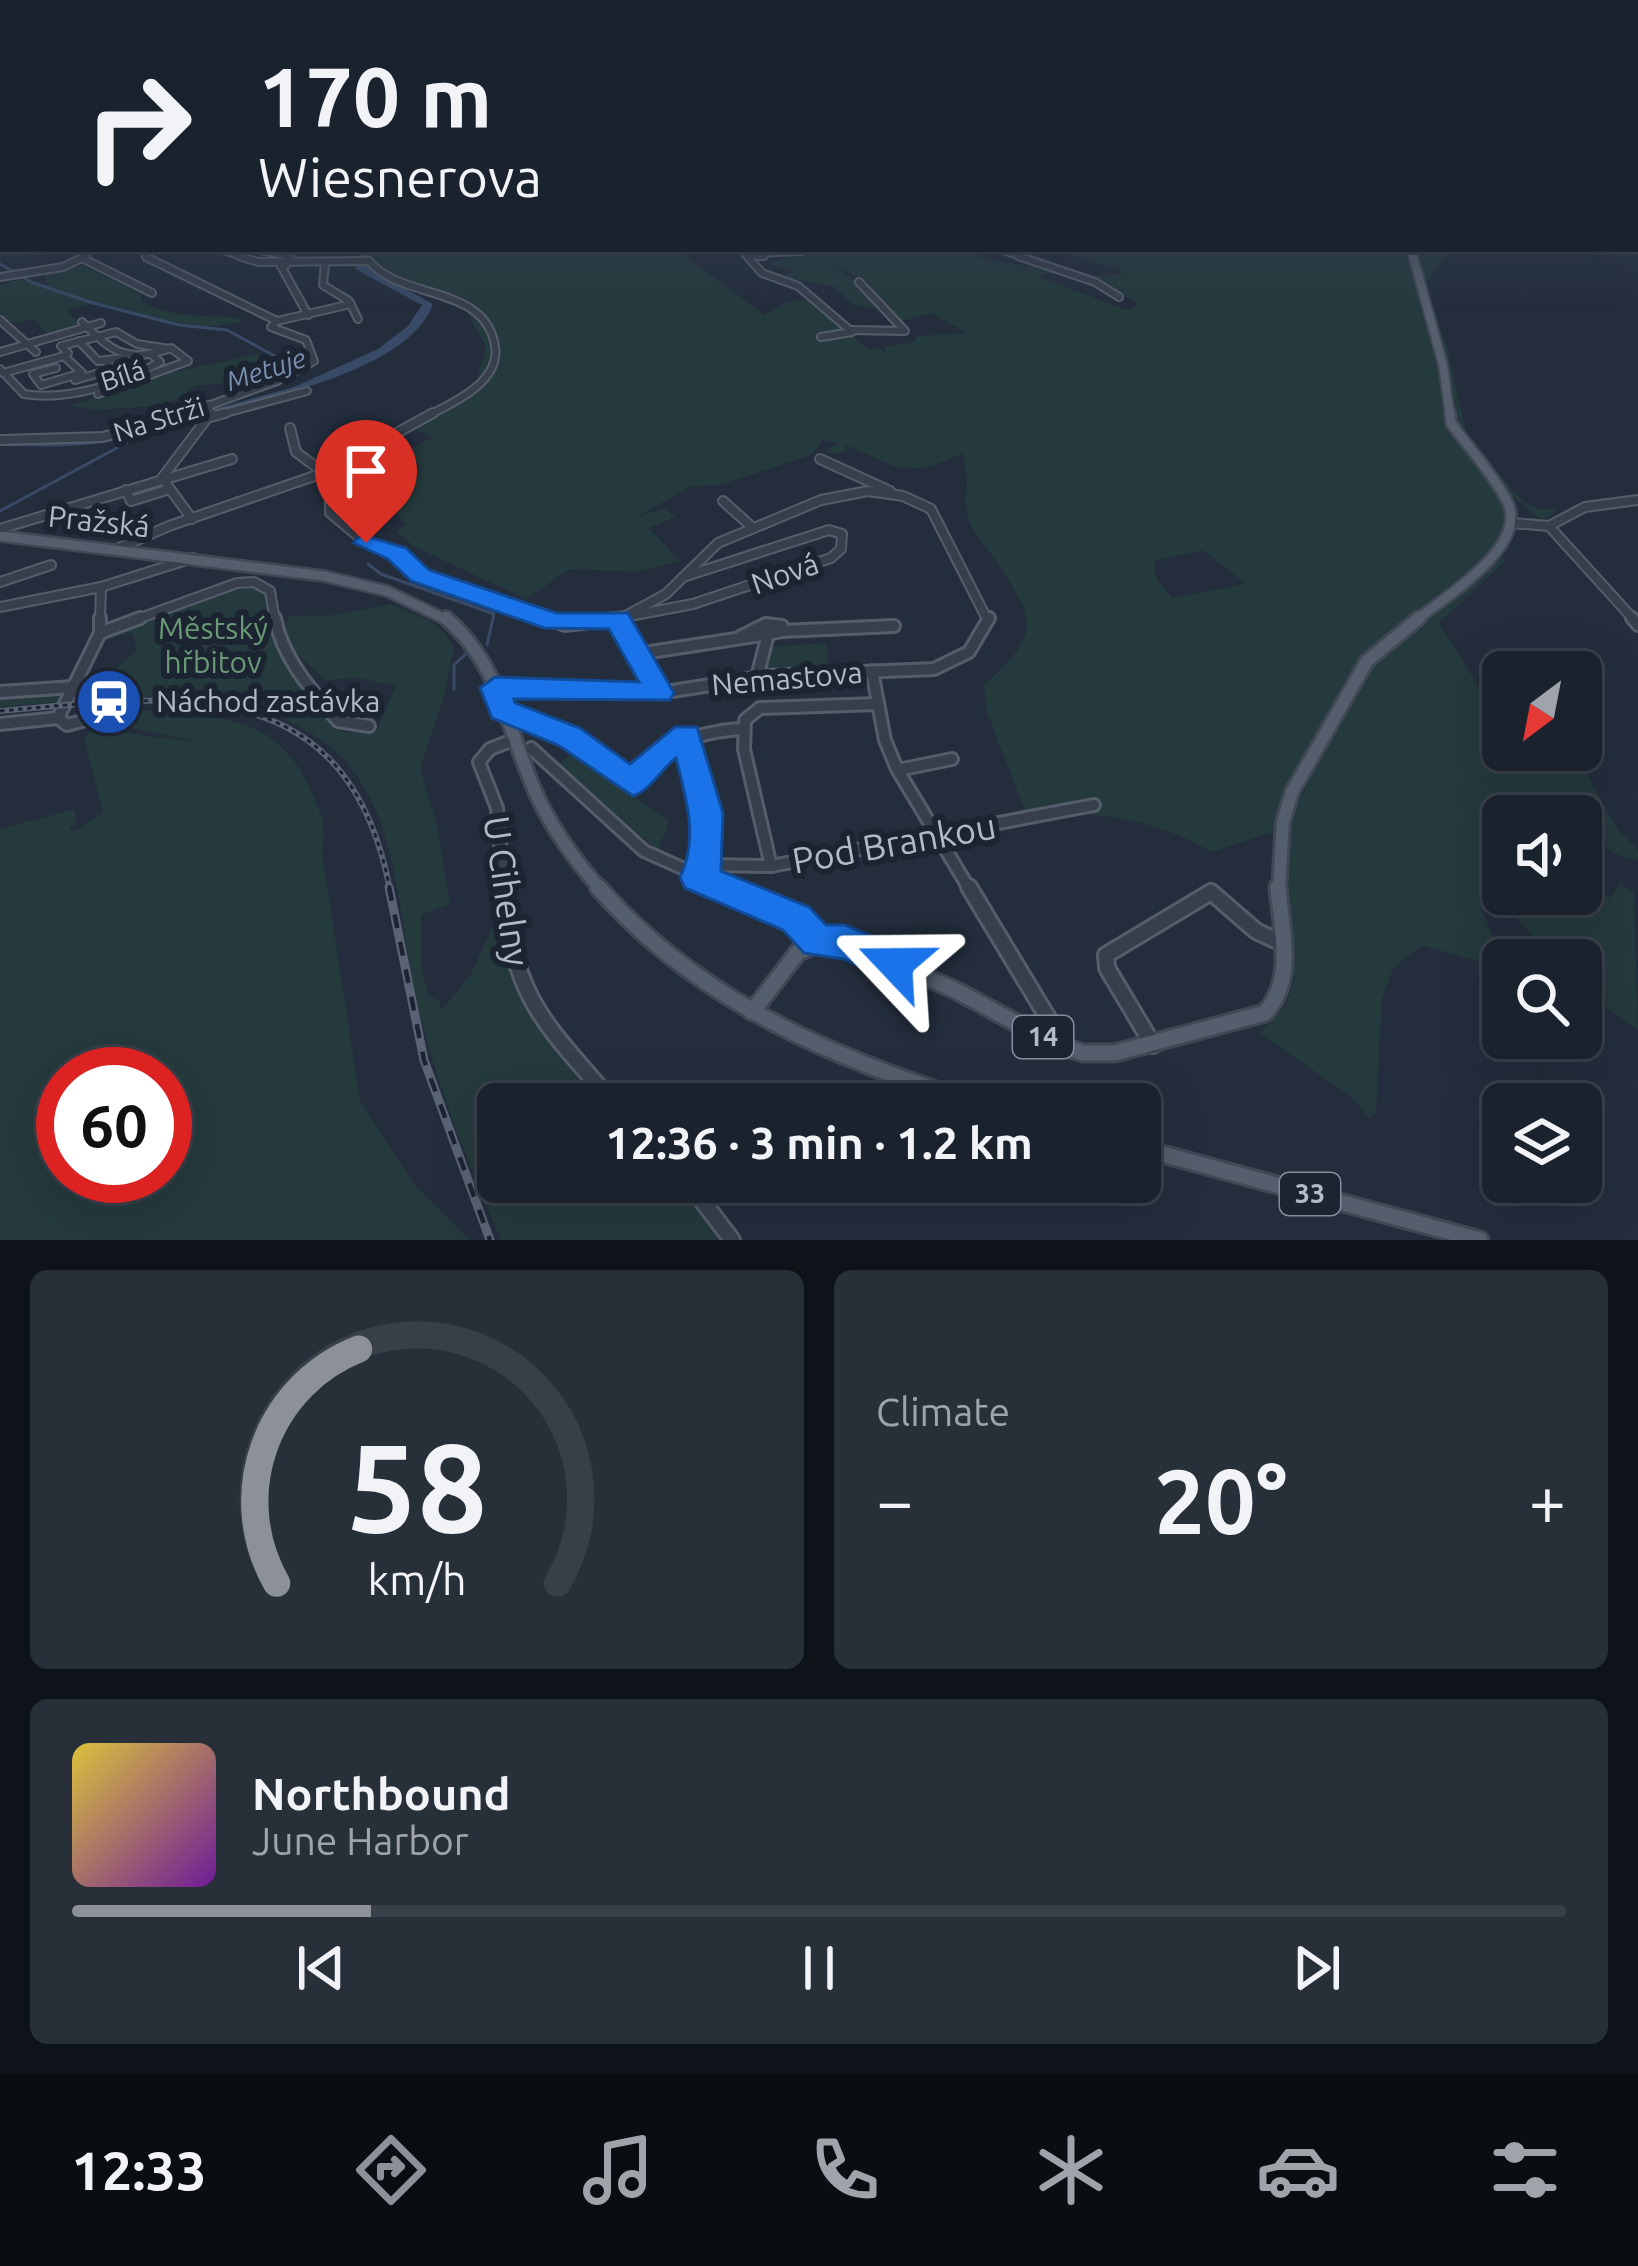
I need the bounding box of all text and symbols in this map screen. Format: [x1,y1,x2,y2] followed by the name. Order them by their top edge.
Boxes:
[60,48,216,204] icon: right
[258,49,492,143] text: 170 m
[258,147,542,207] text: Wiesnerova
[222,342,310,396] water label: Metuje
[97,354,149,396] street label: Bílá
[110,391,208,447] street label: Na Strži
[315,420,417,543] pin
[333,438,399,504] icon: arrive
[47,499,152,543] street label: Pražská
[747,546,823,600] street label: Nová
[158,611,268,679] park label: Městský hřbitov
[1482,651,1602,771] north arrow
[1482,651,1602,1203] map controls
[710,654,864,702] street label: Nemastova
[74,667,144,737] station icon: Náchod zastávka
[156,684,380,718] place label: Náchod zastávka
[1482,795,1602,915] button: sound
[789,804,999,881] street label: Pod Brankou
[477,813,538,969] street label: U Cihelny
[832,901,958,1027] position arrow
[1482,939,1602,1059] button: search
[1013,1016,1073,1058] road number: 14
[36,1047,192,1203] speed limit sign: 60
[1482,1083,1602,1203] button: layers
[605,1117,1033,1168] text: 12:36 · 3 min · 1.2 km
[1280,1173,1340,1215] road number: 33
[876,1390,1010,1433] text: Climate
[347,1416,487,1556] text: 58
[1154,1450,1288,1551] text: 20°
[876,1463,913,1537] text: −
[1529,1463,1566,1537] text: +
[367,1554,467,1602] text: km/h
[252,1768,511,1819] text: Northbound
[252,1819,469,1862] text: June Harbor
[288,1935,354,2001] icon: previous
[786,1935,852,2001] icon: pause
[1284,1935,1350,2001] icon: next
[349,2128,433,2212] icon: directions
[576,2128,660,2212] icon: music
[803,2128,887,2212] icon: phone
[1029,2128,1113,2212] icon: climate
[1256,2128,1340,2212] icon: car
[1483,2128,1567,2212] icon: filters
[71,2140,206,2200] text: 12:33

